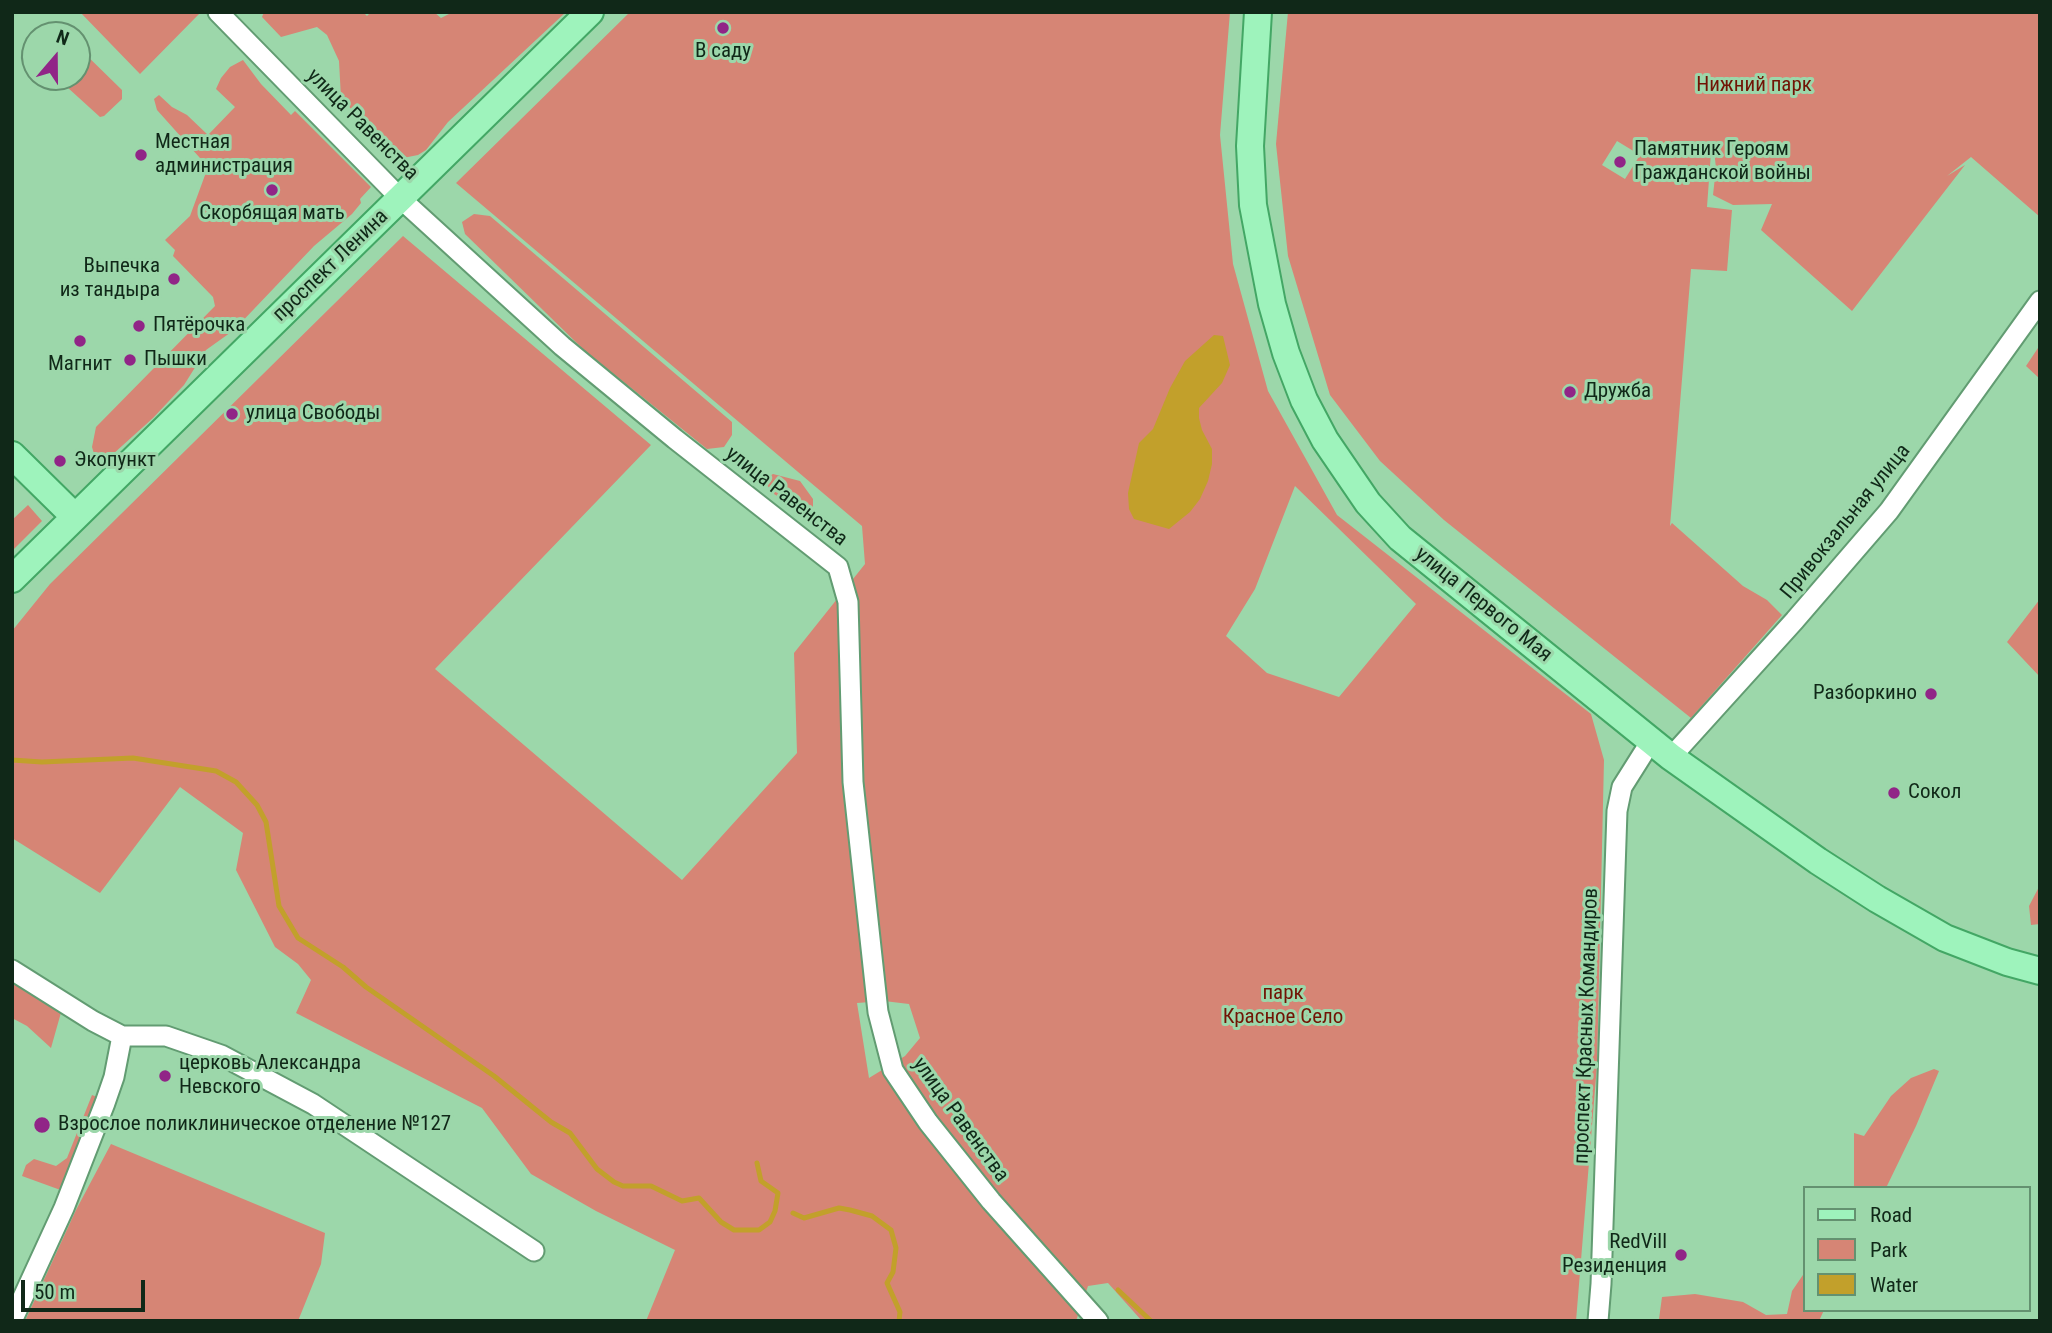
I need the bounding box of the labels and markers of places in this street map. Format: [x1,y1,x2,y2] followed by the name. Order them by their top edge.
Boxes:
[715,20,731,36] marker: В саду
[695,39,751,65] place label: В саду
[155,130,293,180] place label: Местная администрация
[1634,137,1811,187] place label: Памятник Героям Гражданской войны
[133,147,149,163] marker: Местная администрация
[1612,154,1628,170] marker: Памятник Героям Гражданской войны
[264,182,280,198] marker: Скорбящая мать
[199,201,345,227] place label: Скорбящая мать
[60,254,160,304] place label: Выпечка из тандыра
[166,271,182,287] marker: Выпечка из тандыра
[153,313,245,339] place label: Пятёрочка
[131,318,147,334] marker: Пятёрочка
[72,333,88,349] marker: Магнит
[144,347,207,373] place label: Пышки
[48,352,112,378] place label: Магнит
[122,352,138,368] marker: Пышки
[1584,379,1651,405] place label: Дружба
[1562,384,1578,400] marker: Дружба
[246,401,380,427] place label: улица Свободы
[224,406,240,422] marker: улица Свободы
[74,448,156,474] place label: Экопункт
[52,453,68,469] marker: Экопункт
[1813,681,1917,707] place label: Разборкино
[1923,686,1939,702] marker: Разборкино
[1908,780,1961,806] place label: Сокол
[1886,785,1902,801] marker: Сокол
[179,1051,361,1101] place label: церковь Александра Невского
[157,1068,173,1084] marker: церковь Александра Невского
[58,1112,451,1138] place label: Взрослое поликлиническое отделение №127
[32,1115,52,1135] marker: Взрослое поликлиническое отделение №127
[1562,1230,1667,1280] place label: RedVill Резиденция
[1673,1247,1689,1263] marker: RedVill Резиденция

